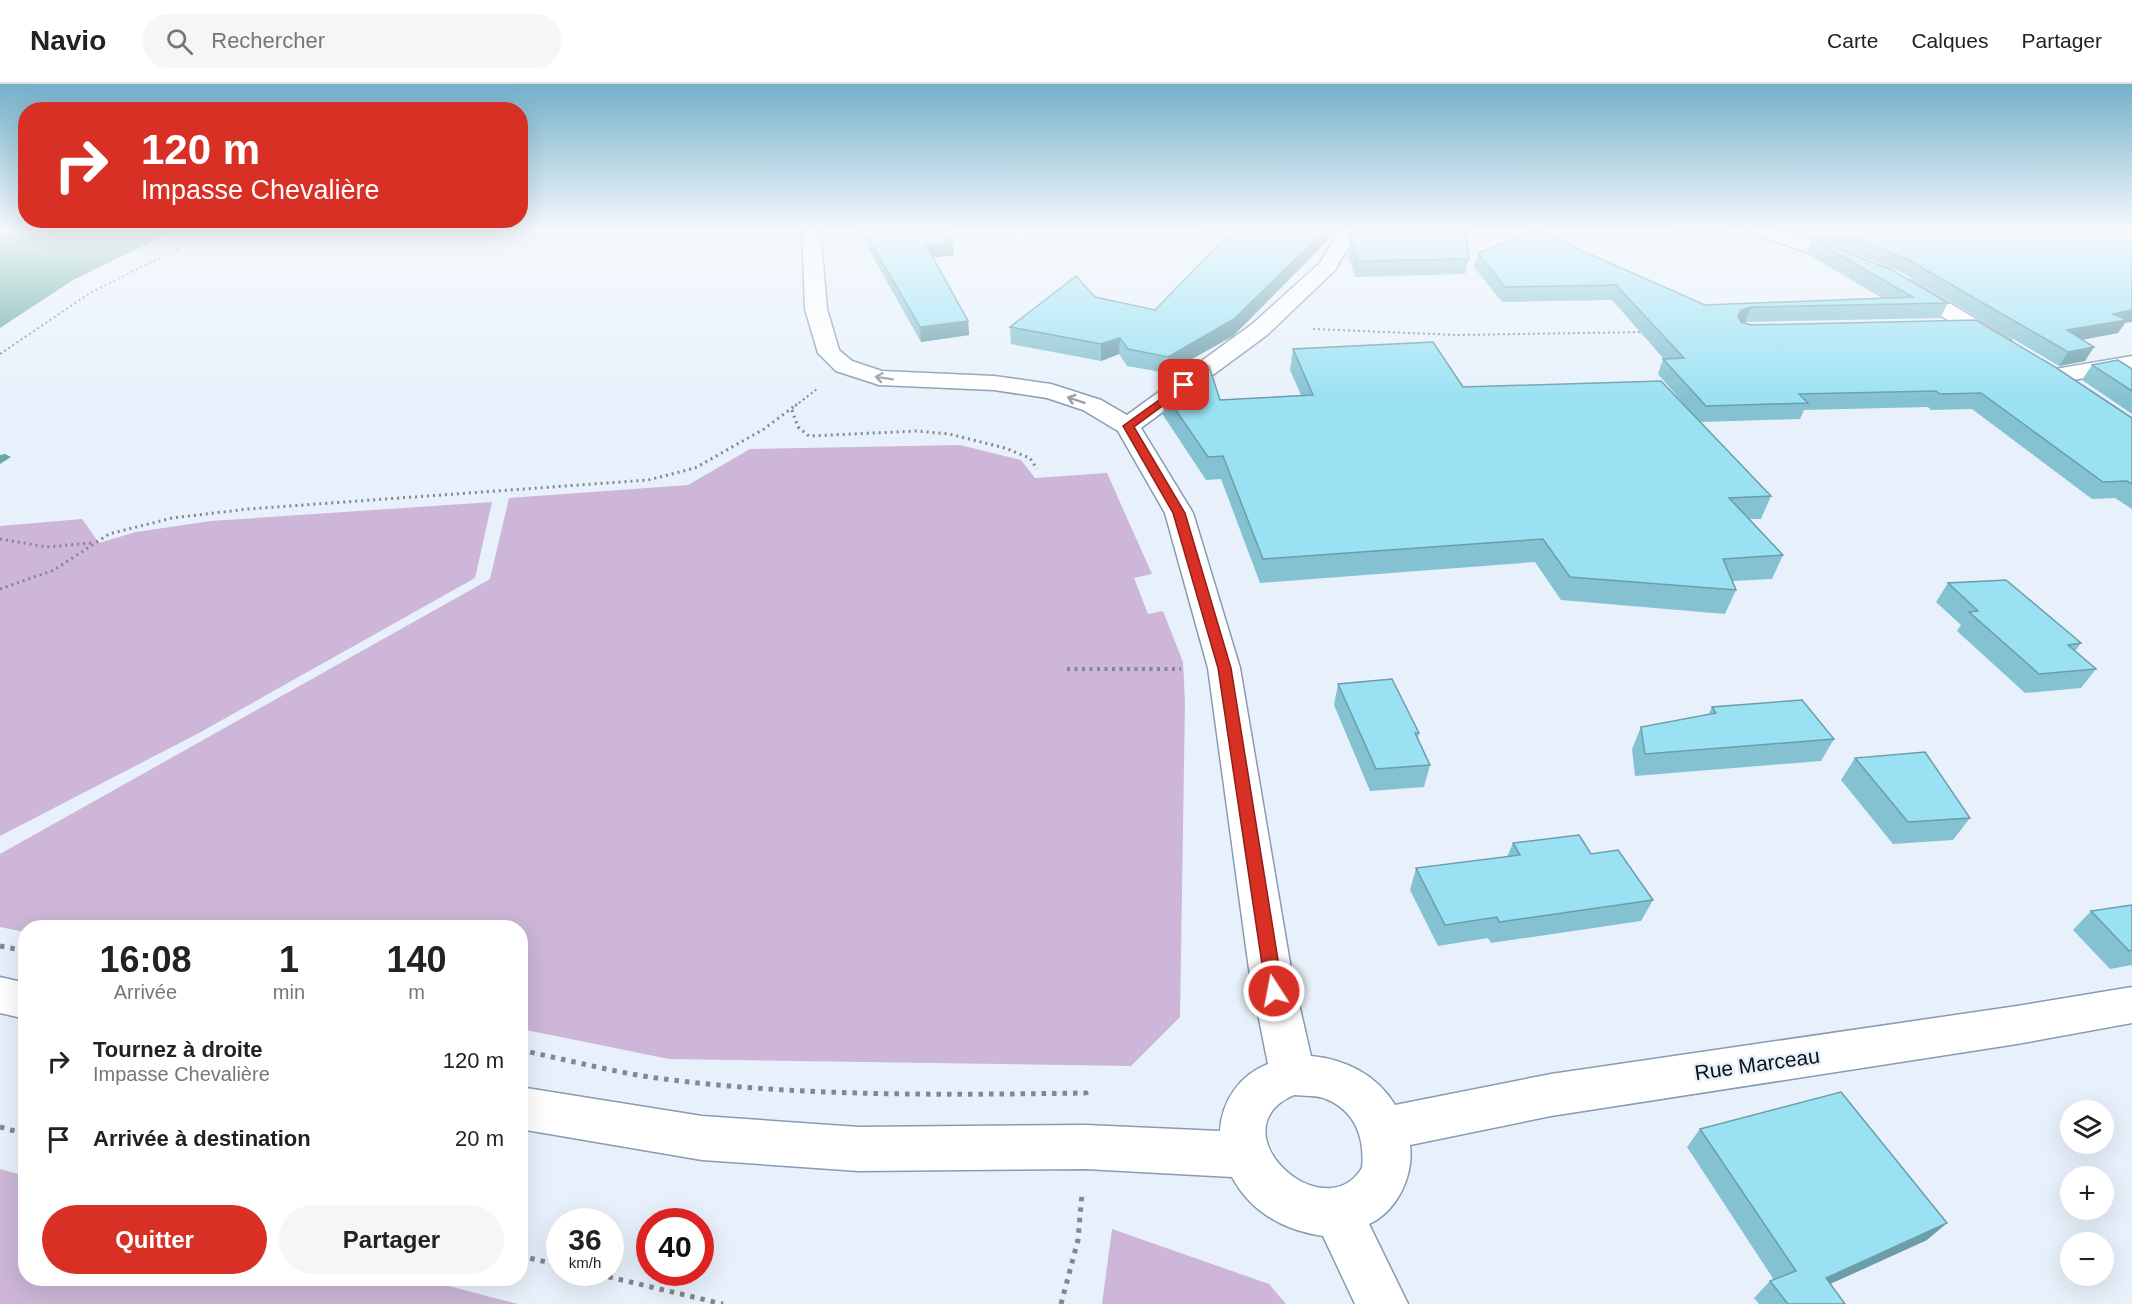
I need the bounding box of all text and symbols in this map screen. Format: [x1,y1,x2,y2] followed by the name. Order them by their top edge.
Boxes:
[142,14,562,68] search box
[30,25,106,56] text: Navio
[163,25,196,58] icon: search
[211,28,325,53] text: Rechercher
[1827,29,1878,52] text: Carte
[1911,29,1988,52] text: Calques
[2021,29,2102,52] text: Partager
[42,126,120,204] icon: right
[141,126,260,173] text: 120 m
[141,175,380,205] text: Impasse Chevalière
[1158,359,1209,410] pin
[1167,368,1200,401] icon: arrive
[874,372,894,383] one-way arrow
[1067,393,1086,404] one-way arrow
[99,939,191,980] text: 16:08
[279,939,299,980] text: 1
[386,939,447,980] text: 140
[1242,959,1306,1023] position arrow
[114,981,177,1003] text: Arrivée
[273,981,305,1003] text: min
[408,981,425,1003] text: m
[93,1037,263,1062] text: Tournez à droite
[1693,1044,1821,1084] street label: Rue Marceau
[42,1045,75,1078] icon: right
[443,1048,504,1073] text: 120 m
[93,1063,270,1085] text: Impasse Chevalière
[2060,1100,2114,1286] map controls
[2060,1100,2114,1154] button: layers
[42,1123,75,1156] icon: arrive
[93,1126,311,1151] text: Arrivée à destination
[455,1126,504,1151] text: 20 m
[2060,1166,2114,1220] button: +
[42,1205,267,1274] button: Quitter
[279,1205,504,1274] button: Partager
[636,1208,714,1286] speed limit sign: 40
[568,1223,602,1256] text: 36
[2060,1232,2114,1286] button: −
[569,1254,601,1271] text: km/h

